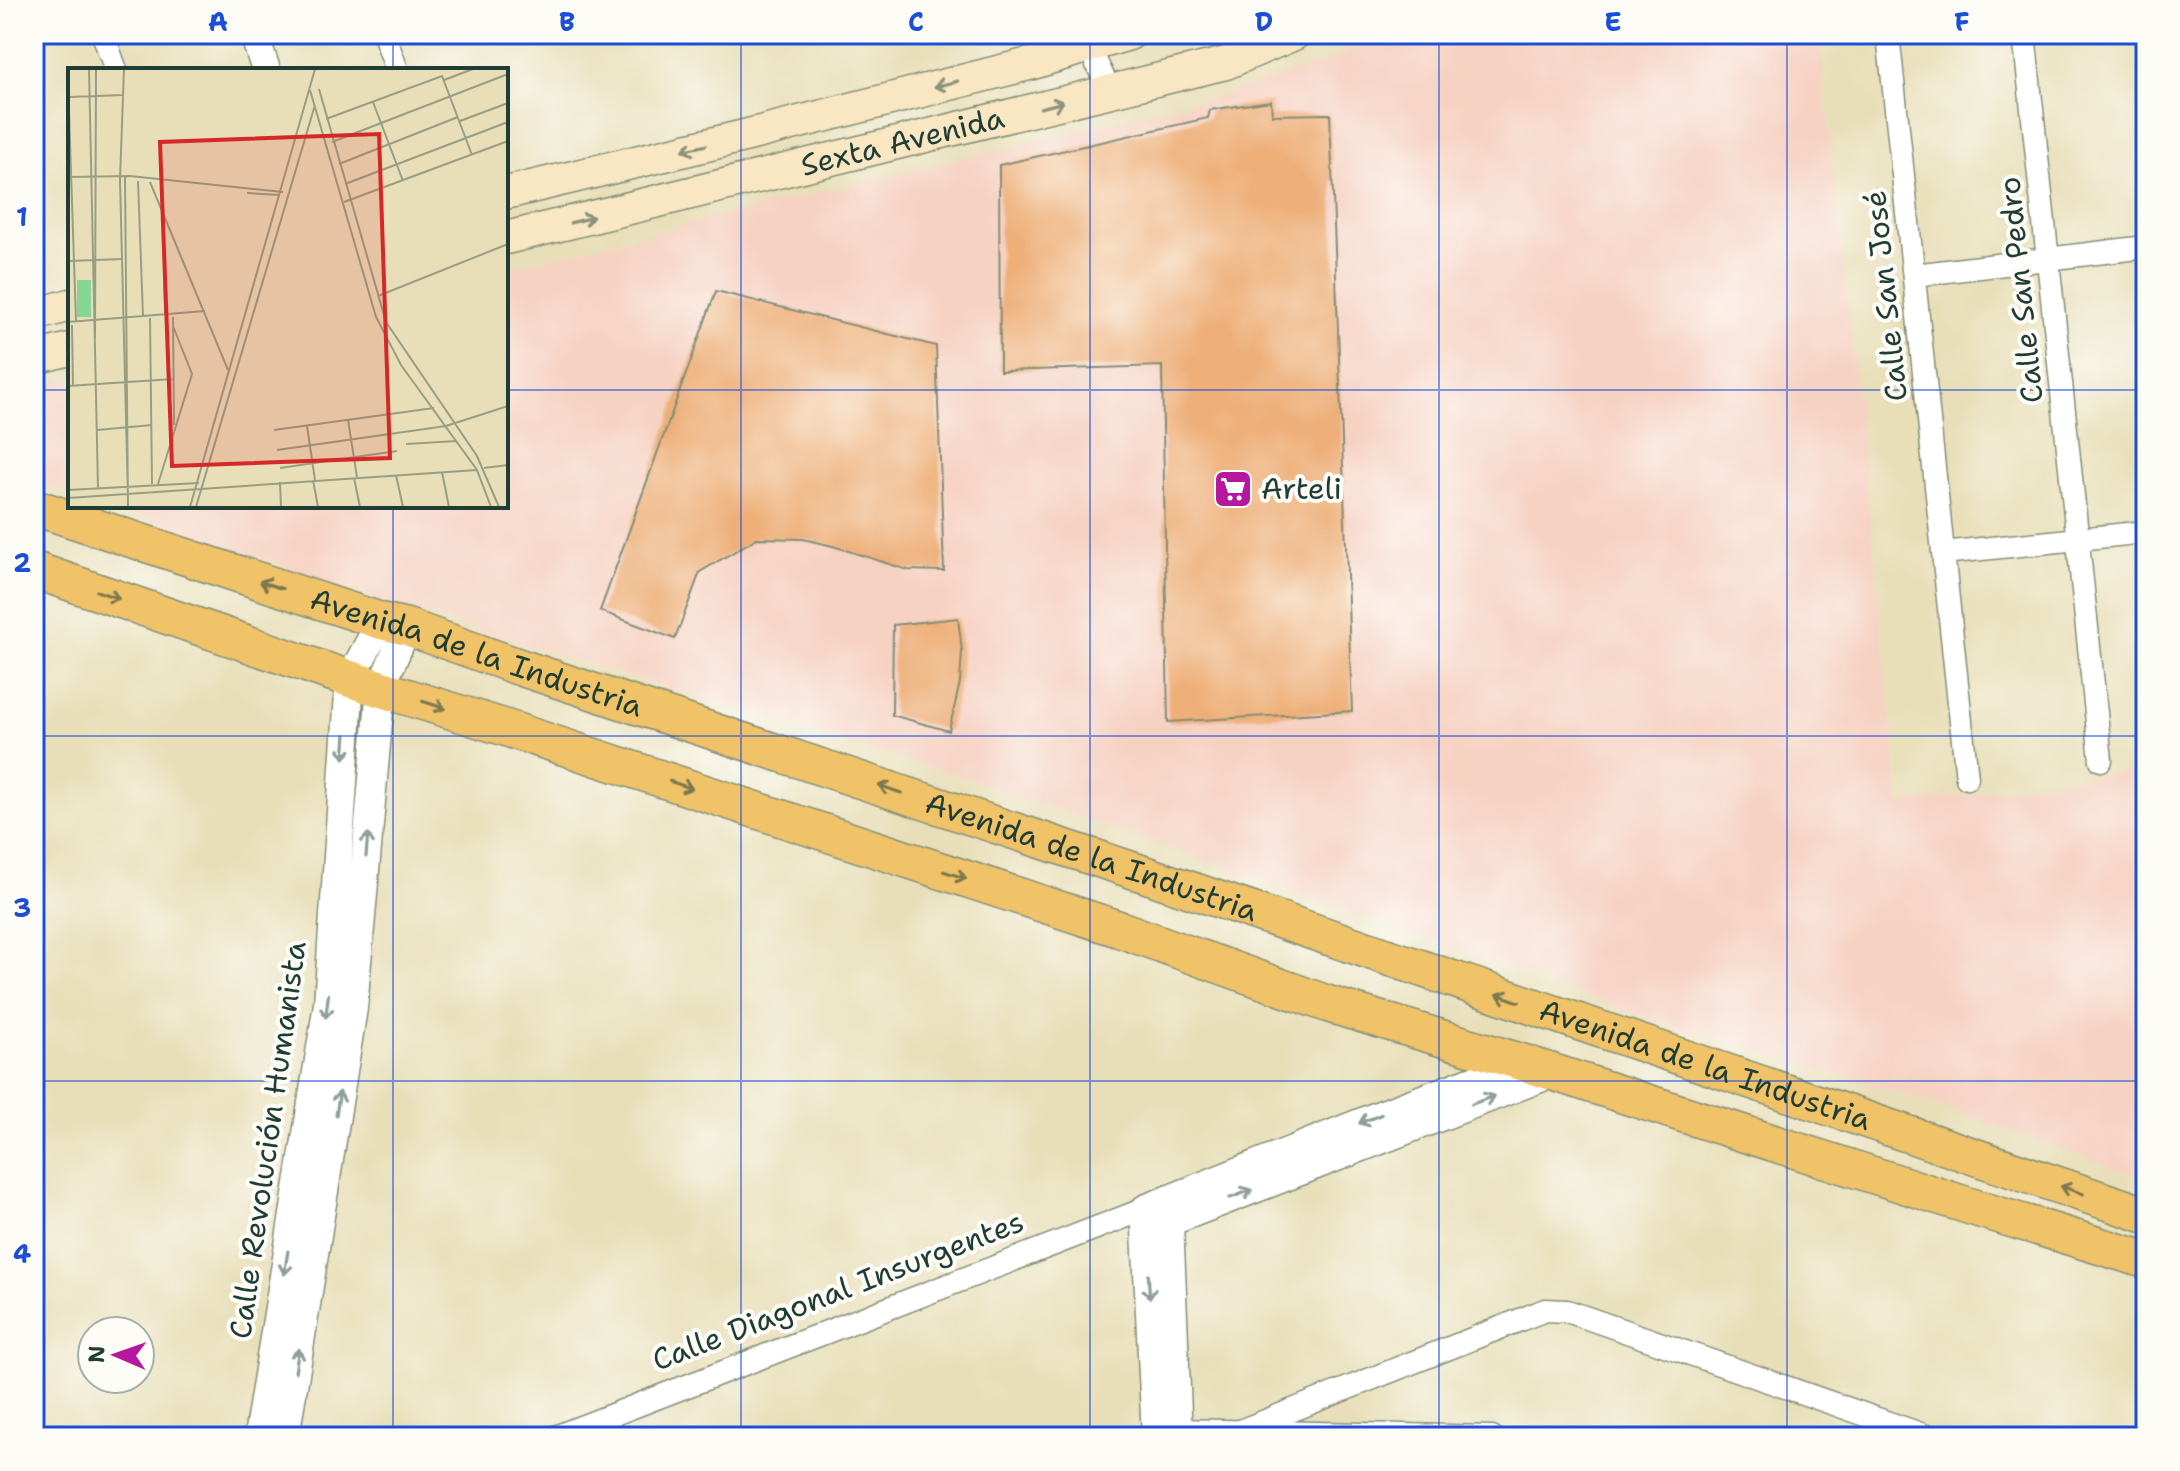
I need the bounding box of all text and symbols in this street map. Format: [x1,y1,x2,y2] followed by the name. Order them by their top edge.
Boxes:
[208,4,228,39] text: A
[559,4,575,39] text: B
[908,4,924,39] text: C
[1255,4,1273,39] text: D
[1604,4,1622,39] text: E
[1954,4,1970,39] text: F
[68,68,508,508] inset map
[934,78,960,93] one-way arrow
[796,97,1009,186] street label: Sexta Avenida
[1039,97,1064,112] one-way arrow
[682,141,708,156] one-way arrow
[1988,175,2053,405] street label: Calle San Pedro
[1854,189,1917,404] street label: Calle San José
[16,199,28,234] text: 1
[568,212,594,227] one-way arrow
[1212,468,1254,510] supermarket icon: Arteli
[1261,468,1342,509] place label: Arteli
[13,545,31,580] text: 2
[259,576,284,591] one-way arrow
[305,578,649,727] street label: Avenida de la Industria
[95,589,120,604] one-way arrow
[421,698,446,713] one-way arrow
[337,733,352,760] one-way arrow
[668,779,693,794] one-way arrow
[878,781,903,796] one-way arrow
[920,782,1264,931] street label: Avenida de la Industria
[360,832,375,859] one-way arrow
[941,868,967,883] one-way arrow
[13,890,31,925] text: 3
[219,938,316,1341] street label: Calle Revolución Humanista
[1496,989,1521,1004] one-way arrow
[1534,989,1877,1140] street label: Avenida de la Industria
[319,993,334,1018] one-way arrow
[331,1091,346,1116] one-way arrow
[1471,1092,1495,1106] one-way arrow
[1358,1113,1383,1127] one-way arrow
[2060,1182,2085,1197] one-way arrow
[1228,1186,1253,1200] one-way arrow
[646,1201,1030,1380] street label: Calle Diagonal Insurgentes
[13,1236,31,1271] text: 4
[278,1250,293,1275] one-way arrow
[1141,1273,1156,1300] one-way arrow
[76,1315,156,1395] north arrow
[82,1345,111,1364] text: N
[290,1348,305,1373] one-way arrow

